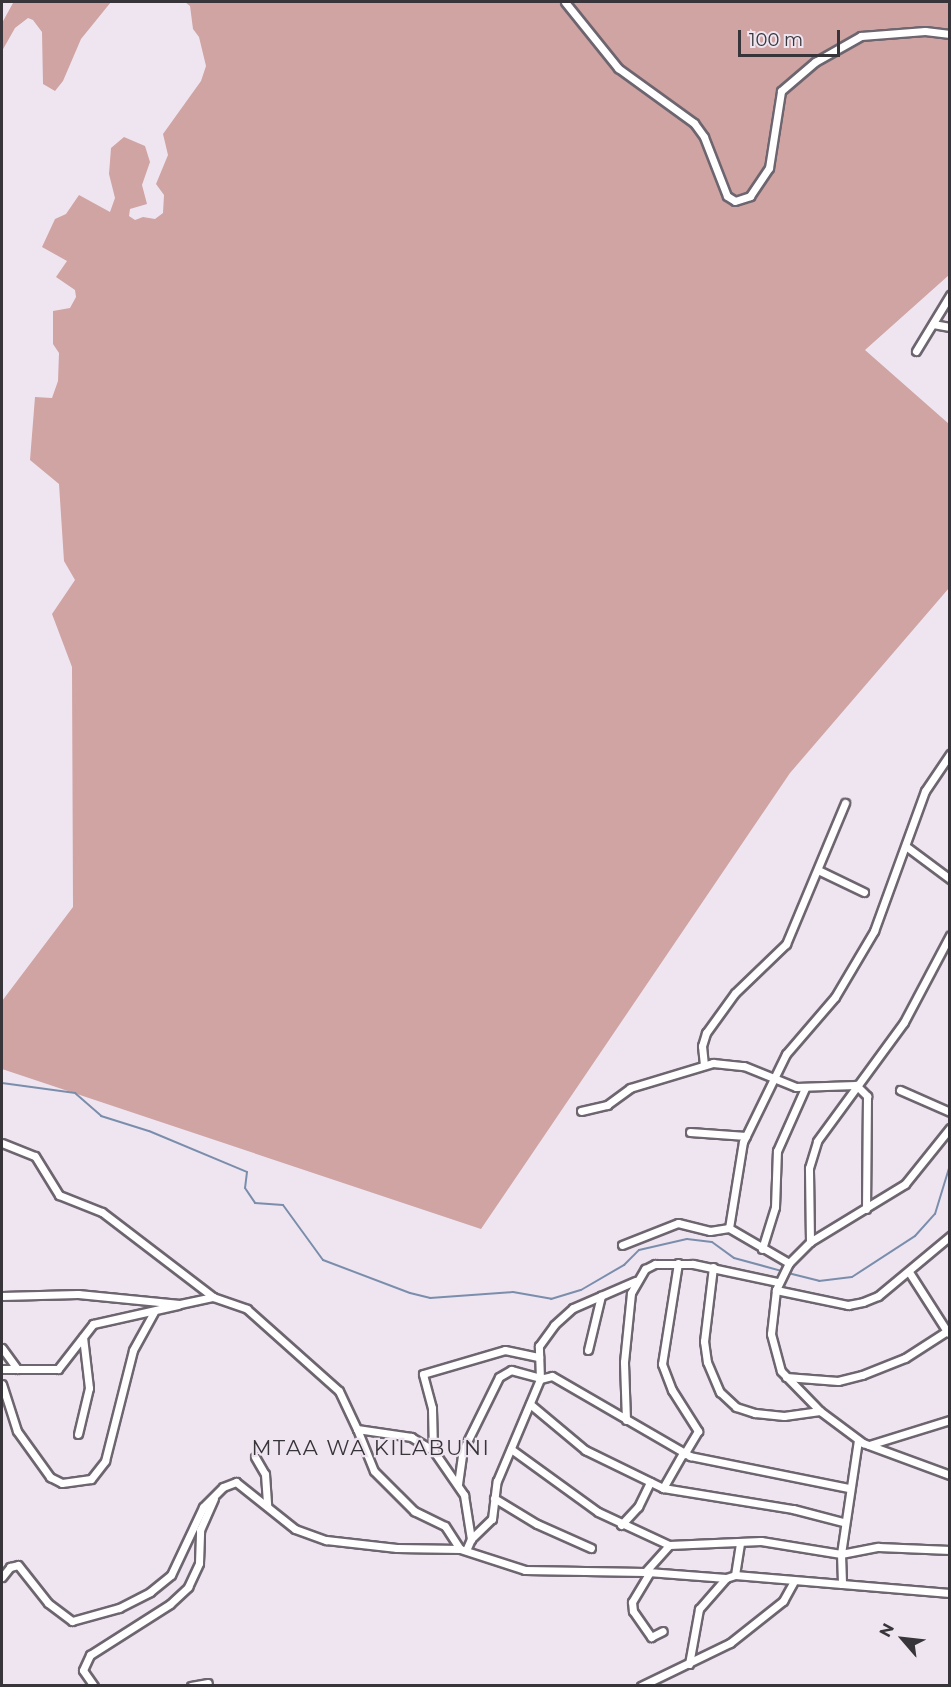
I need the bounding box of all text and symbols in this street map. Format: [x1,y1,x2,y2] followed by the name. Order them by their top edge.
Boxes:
[741,18,843,56] scale bar
[749,29,803,51] text: 100 m
[252,1435,490,1461] district label: MTAA WA KILABUNI
[873,1609,933,1669] north arrow
[875,1620,898,1640] text: N

